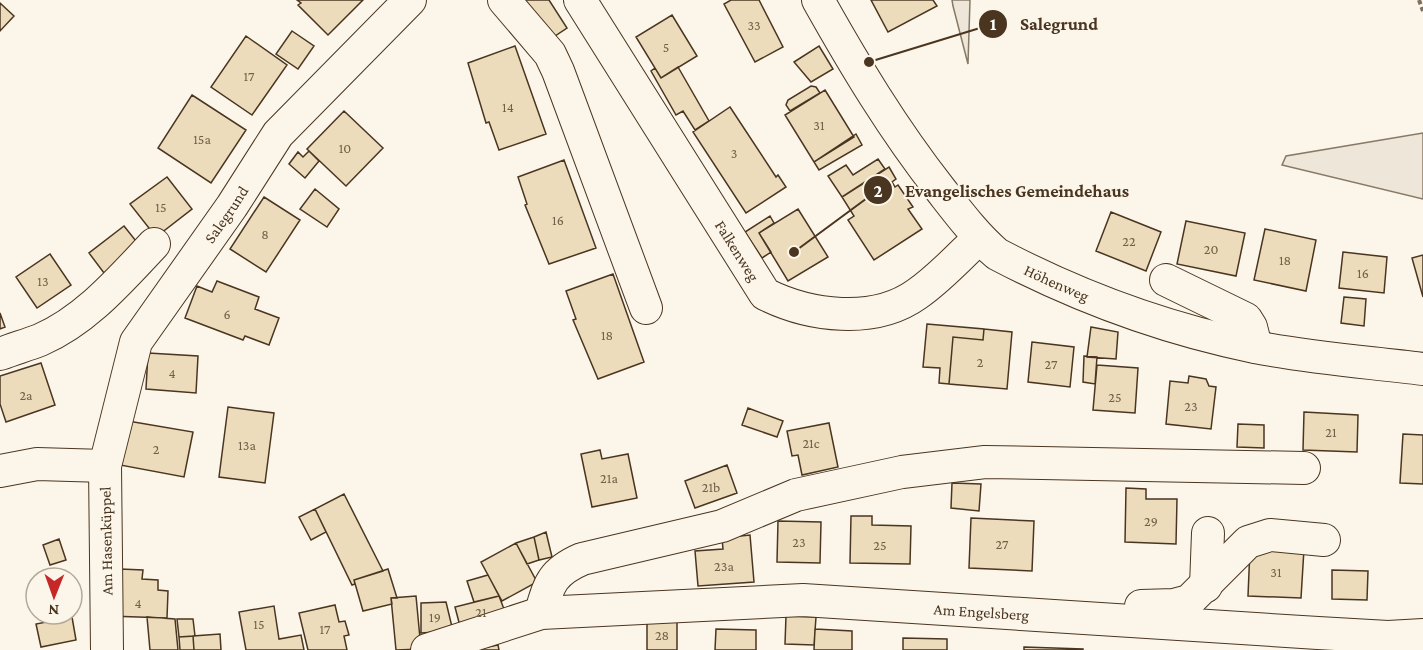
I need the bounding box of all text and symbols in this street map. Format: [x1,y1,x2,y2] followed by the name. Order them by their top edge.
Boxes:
[978,6,1110,42] callout: Salegrund
[990,14,997,34] text: 1
[1020,14,1098,34] text: Salegrund
[747,17,761,33] house number: 33
[663,39,669,55] house number: 5
[243,68,255,84] house number: 17
[502,99,514,115] house number: 14
[813,117,825,133] house number: 31
[193,131,211,147] house number: 15a
[339,140,351,156] house number: 10
[731,145,737,161] house number: 3
[863,172,1141,208] callout: Evangelisches Gemeindehaus
[873,181,883,201] text: 2
[905,181,1129,201] text: Evangelisches Gemeindehaus
[200,182,251,246] street label: Salegrund
[155,199,167,215] house number: 15
[552,212,564,228] house number: 16
[712,217,763,285] street label: Falkenweg
[261,226,269,242] house number: 8
[1122,233,1136,249] house number: 22
[1204,241,1218,257] house number: 20
[1279,252,1291,268] house number: 18
[1022,261,1092,305] street label: Höhenweg
[1357,265,1369,281] house number: 16
[37,273,49,289] house number: 13
[223,306,231,322] house number: 6
[601,327,613,343] house number: 18
[977,354,984,370] house number: 2
[1045,356,1058,372] house number: 27
[168,365,176,381] house number: 4
[19,387,33,403] house number: 2a
[1108,389,1122,405] house number: 25
[1184,398,1198,414] house number: 23
[1325,424,1337,440] house number: 21
[802,435,820,451] house number: 21c
[238,437,256,453] house number: 13a
[153,441,160,457] house number: 2
[600,470,618,486] house number: 21a
[702,479,720,495] house number: 21b
[97,486,116,596] street label: Am Hasenküppel
[1144,513,1158,529] house number: 29
[792,534,806,550] house number: 23
[996,536,1009,552] house number: 27
[873,537,887,553] house number: 25
[714,558,734,574] house number: 23a
[1270,564,1282,580] house number: 31
[24,566,84,626] north arrow
[134,595,142,611] house number: 4
[933,600,1030,624] street label: Am Engelsberg
[48,602,59,619] text: N
[475,604,487,620] house number: 21
[429,609,441,625] house number: 19
[253,616,265,632] house number: 15
[319,621,331,637] house number: 17
[655,627,669,643] house number: 28

